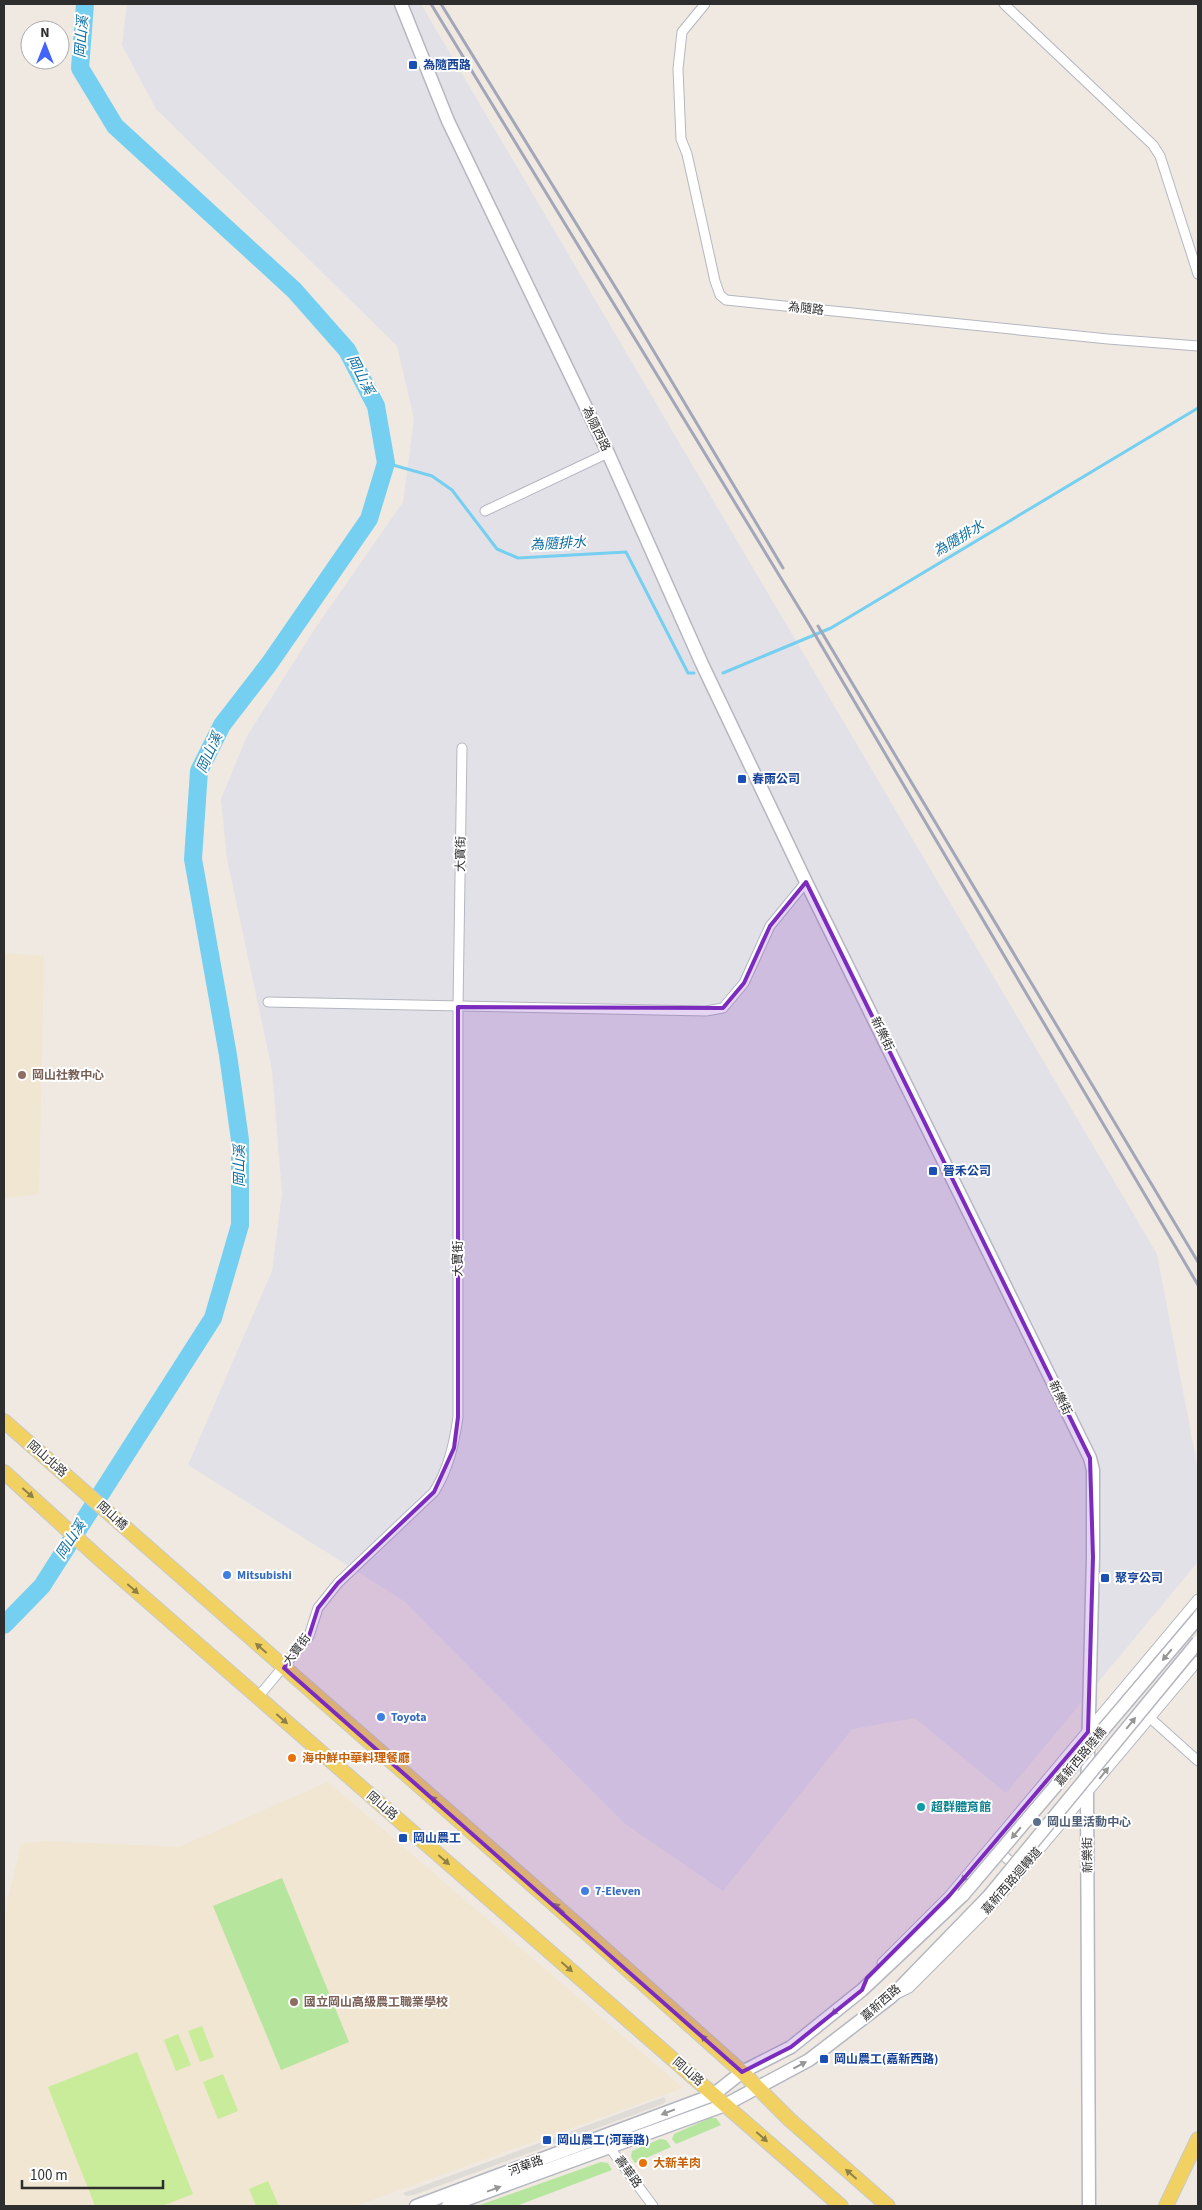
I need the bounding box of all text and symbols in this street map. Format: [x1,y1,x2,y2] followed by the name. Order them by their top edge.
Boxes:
[71,13,94,59] water label: 岡山溪
[20,20,70,70] north arrow
[40,23,50,43] text: N
[423,57,471,74] place label: 為隨西路
[407,59,419,71] marker: 為隨西路
[787,299,825,319] street label: 為隨路
[342,352,379,400] water label: 岡山溪
[578,404,614,454] street label: 為隨西路
[930,515,989,562] water label: 為隨排水
[530,532,587,555] water label: 為隨排水
[192,728,228,776] water label: 岡山溪
[752,771,800,788] place label: 春雨公司
[736,773,748,785] marker: 春雨公司
[452,836,470,872] street label: 大寶街
[866,1014,898,1054] street label: 新樂街
[32,1067,104,1084] place label: 岡山社教中心
[16,1069,28,1081] marker: 岡山社教中心
[230,1143,250,1187] water label: 岡山溪
[943,1163,991,1180] place label: 晉禾公司
[927,1165,939,1177] marker: 晉禾公司
[450,1241,467,1277] street label: 大寶街
[1044,1378,1076,1418] street label: 新樂街
[23,1437,71,1481] street label: 岡山北路
[22,1488,35,1499] one-way arrow
[93,1498,131,1534] street label: 岡山橋
[51,1515,92,1563] water label: 岡山溪
[237,1567,292,1584] place label: Mitsubishi
[221,1569,233,1581] marker: Mitsubishi
[1115,1570,1163,1587] place label: 聚亨公司
[1099,1572,1111,1584] marker: 聚亨公司
[127,1583,140,1594] one-way arrow
[279,1631,315,1669] street label: 大寶街
[256,1642,268,1654] one-way arrow
[1161,1649,1172,1662] one-way arrow
[391,1709,427,1726] place label: Toyota
[375,1711,387,1723] marker: Toyota
[275,1713,288,1724] one-way arrow
[1125,1718,1137,1730] one-way arrow
[1051,1724,1111,1790] street label: 嘉新西路陸橋
[302,1750,410,1767] place label: 海中鮮中華料理餐廳
[286,1752,298,1764] marker: 海中鮮中華料理餐廳
[1098,1767,1109,1780] one-way arrow
[363,1788,401,1824] street label: 岡山路
[430,1796,443,1807] one-way arrow
[931,1799,991,1816] place label: 超群體育館
[915,1801,927,1813] marker: 超群體育館
[1047,1814,1131,1831] place label: 岡山里活動中心
[1031,1816,1043,1828] marker: 岡山里活動中心
[1010,1826,1022,1838] one-way arrow
[413,1830,461,1847] place label: 岡山農工
[397,1832,409,1844] marker: 岡山農工
[1079,1837,1097,1873] street label: 新樂街
[978,1844,1046,1918] street label: 嘉新西路迴轉道
[438,1854,450,1866] one-way arrow
[961,1870,972,1882] one-way arrow
[595,1883,641,1900] place label: 7-Eleven
[579,1885,591,1897] marker: 7-Eleven
[552,1903,565,1914] one-way arrow
[560,1961,573,1972] one-way arrow
[857,1981,905,2025] street label: 嘉新西路
[304,1994,448,2011] place label: 國立岡山高級農工職業學校
[288,1996,300,2008] marker: 國立岡山高級農工職業學校
[830,2005,844,2015] one-way arrow
[700,2034,712,2046] one-way arrow
[834,2051,938,2068] place label: 岡山農工(嘉新西路)
[818,2053,830,2065] marker: 岡山農工(嘉新西路)
[669,2054,707,2090] street label: 岡山路
[793,2061,807,2069] one-way arrow
[660,2108,675,2116] one-way arrow
[756,2131,768,2142] one-way arrow
[557,2132,649,2149] place label: 岡山農工(河華路)
[541,2134,553,2146] marker: 岡山農工(河華路)
[506,2152,546,2180] street label: 河華路
[611,2152,645,2192] street label: 壽華路
[653,2155,701,2172] place label: 大新羊肉
[637,2157,649,2169] marker: 大新羊肉
[22,2158,164,2190] scale bar
[30,2165,68,2186] text: 100 m
[846,2168,858,2180] one-way arrow
[487,2185,502,2193] one-way arrow

